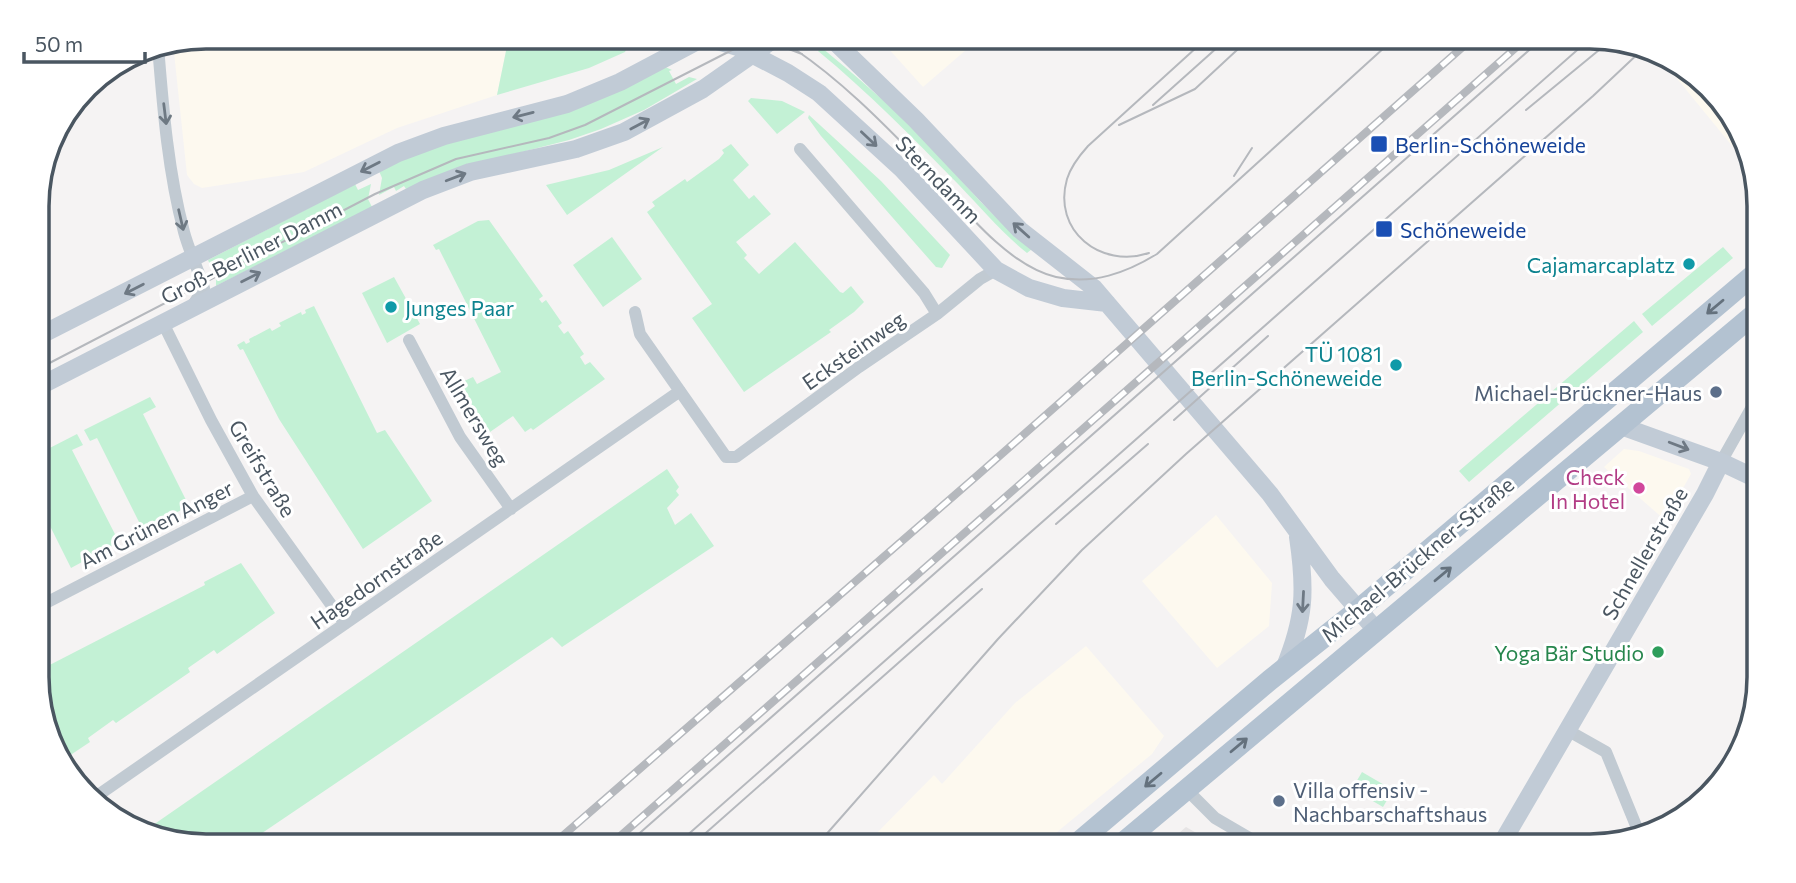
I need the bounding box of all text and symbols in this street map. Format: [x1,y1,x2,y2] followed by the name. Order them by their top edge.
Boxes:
[24,21,145,65] scale bar
[35,31,83,56] text: 50 m
[159,102,172,125] one-way arrow
[512,109,535,122] one-way arrow
[629,116,649,130] one-way arrow
[891,130,987,228] street label: Sterndamm
[860,131,878,147] one-way arrow
[1395,132,1586,157] place label: Berlin-Schöneweide
[1369,134,1389,154] marker: Berlin-Schöneweide
[360,161,381,175] one-way arrow
[444,170,466,183] one-way arrow
[156,196,346,308] street label: Groß-Berliner Damm
[175,208,189,231] one-way arrow
[1400,217,1526,242] place label: Schöneweide
[1374,219,1394,239] marker: Schöneweide
[1012,222,1030,238] one-way arrow
[1527,252,1675,277] place label: Cajamarcaplatz
[1681,256,1697,272] marker: Cajamarcaplatz
[240,270,261,284] one-way arrow
[124,283,145,296] one-way arrow
[405,295,514,320] place label: Junges Paar
[383,299,399,315] marker: Junges Paar
[1707,299,1725,315] one-way arrow
[797,306,909,394] street label: Ecksteinweg
[1191,341,1382,390] place label: TÜ 1081 Berlin-Schöneweide
[1388,357,1404,373] marker: TÜ 1081 Berlin-Schöneweide
[436,362,514,470] street label: Allmersweg
[1474,380,1702,405] place label: Michael-Brückner-Haus
[1708,384,1724,400] marker: Michael-Brückner-Haus
[224,415,302,521] street label: Greifstraße
[1668,441,1690,454] one-way arrow
[1550,464,1625,513] place label: Check In Hotel
[1316,471,1518,647] street label: Michael-Brückner-Straße
[75,475,237,573] street label: Am Grünen Anger
[1631,480,1647,496] marker: Check In Hotel
[1596,482,1692,624] street label: Schnellerstraße
[305,524,447,634] street label: Hagedornstraße
[1434,566,1452,582] one-way arrow
[1296,590,1309,613] one-way arrow
[1494,640,1644,665] place label: Yoga Bär Studio
[1650,644,1666,660] marker: Yoga Bär Studio
[1229,737,1247,753] one-way arrow
[1144,772,1162,788] one-way arrow
[1293,777,1487,826] place label: Villa offensiv - Nachbarschaftshaus
[1271,793,1287,809] marker: Villa offensiv - Nachbarschaftshaus

